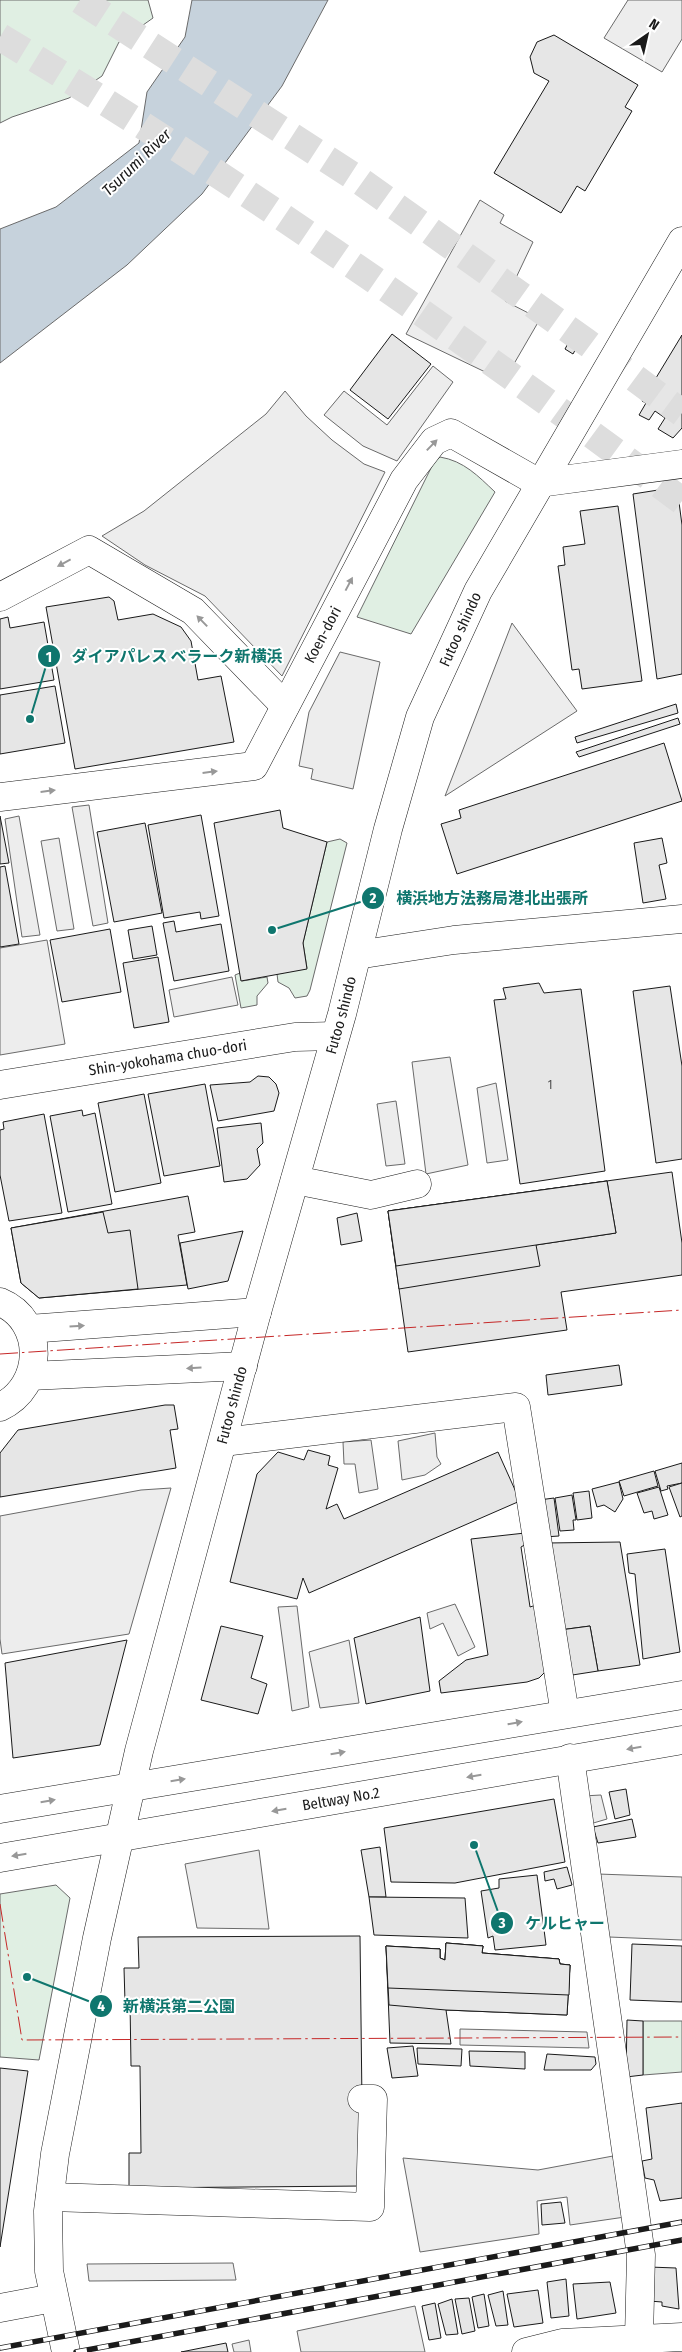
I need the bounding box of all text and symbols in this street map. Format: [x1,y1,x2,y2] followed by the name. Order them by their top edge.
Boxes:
[622,10,672,60] north arrow
[646,15,662,34] text: N
[98,125,175,200] water label: Tsurumi River
[426,439,438,451] one-way arrow
[57,559,70,568] one-way arrow
[345,577,353,591] one-way arrow
[435,589,485,669] street label: Futoo shindo
[301,603,345,666] street label: Koen-dori
[196,615,208,627] one-way arrow
[36,641,293,672] callout: ダイアパレス ベラーク新横浜
[71,647,283,666] text: ダイアパレス ベラーク新横浜
[46,648,52,666] text: 1
[202,767,218,775] one-way arrow
[41,787,57,795] one-way arrow
[361,883,598,914] callout: 横浜地方法務局港北出張所
[369,889,377,907] text: 2
[396,889,588,908] text: 横浜地方法務局港北出張所
[322,974,360,1056] street label: Futoo shindo
[87,1036,248,1079] street label: Shin-yokohama chuo-dori
[548,1078,552,1092] house number: 1
[70,1321,86,1329] one-way arrow
[213,1364,251,1446] street label: Futoo shindo
[186,1365,202,1373] one-way arrow
[508,1718,524,1726] one-way arrow
[626,1744,642,1752] one-way arrow
[330,1748,346,1756] one-way arrow
[465,1772,481,1780] one-way arrow
[170,1775,186,1783] one-way arrow
[301,1783,381,1815] street label: Beltway No.2
[40,1796,56,1804] one-way arrow
[271,1807,287,1815] one-way arrow
[10,1852,26,1860] one-way arrow
[490,1908,615,1939] callout: ケルヒャー
[497,1914,506,1932] text: 3
[525,1914,605,1933] text: ケルヒャー
[88,1991,245,2022] callout: 新横浜第二公園
[97,1997,105,2015] text: 4
[123,1997,235,2016] text: 新横浜第二公園

